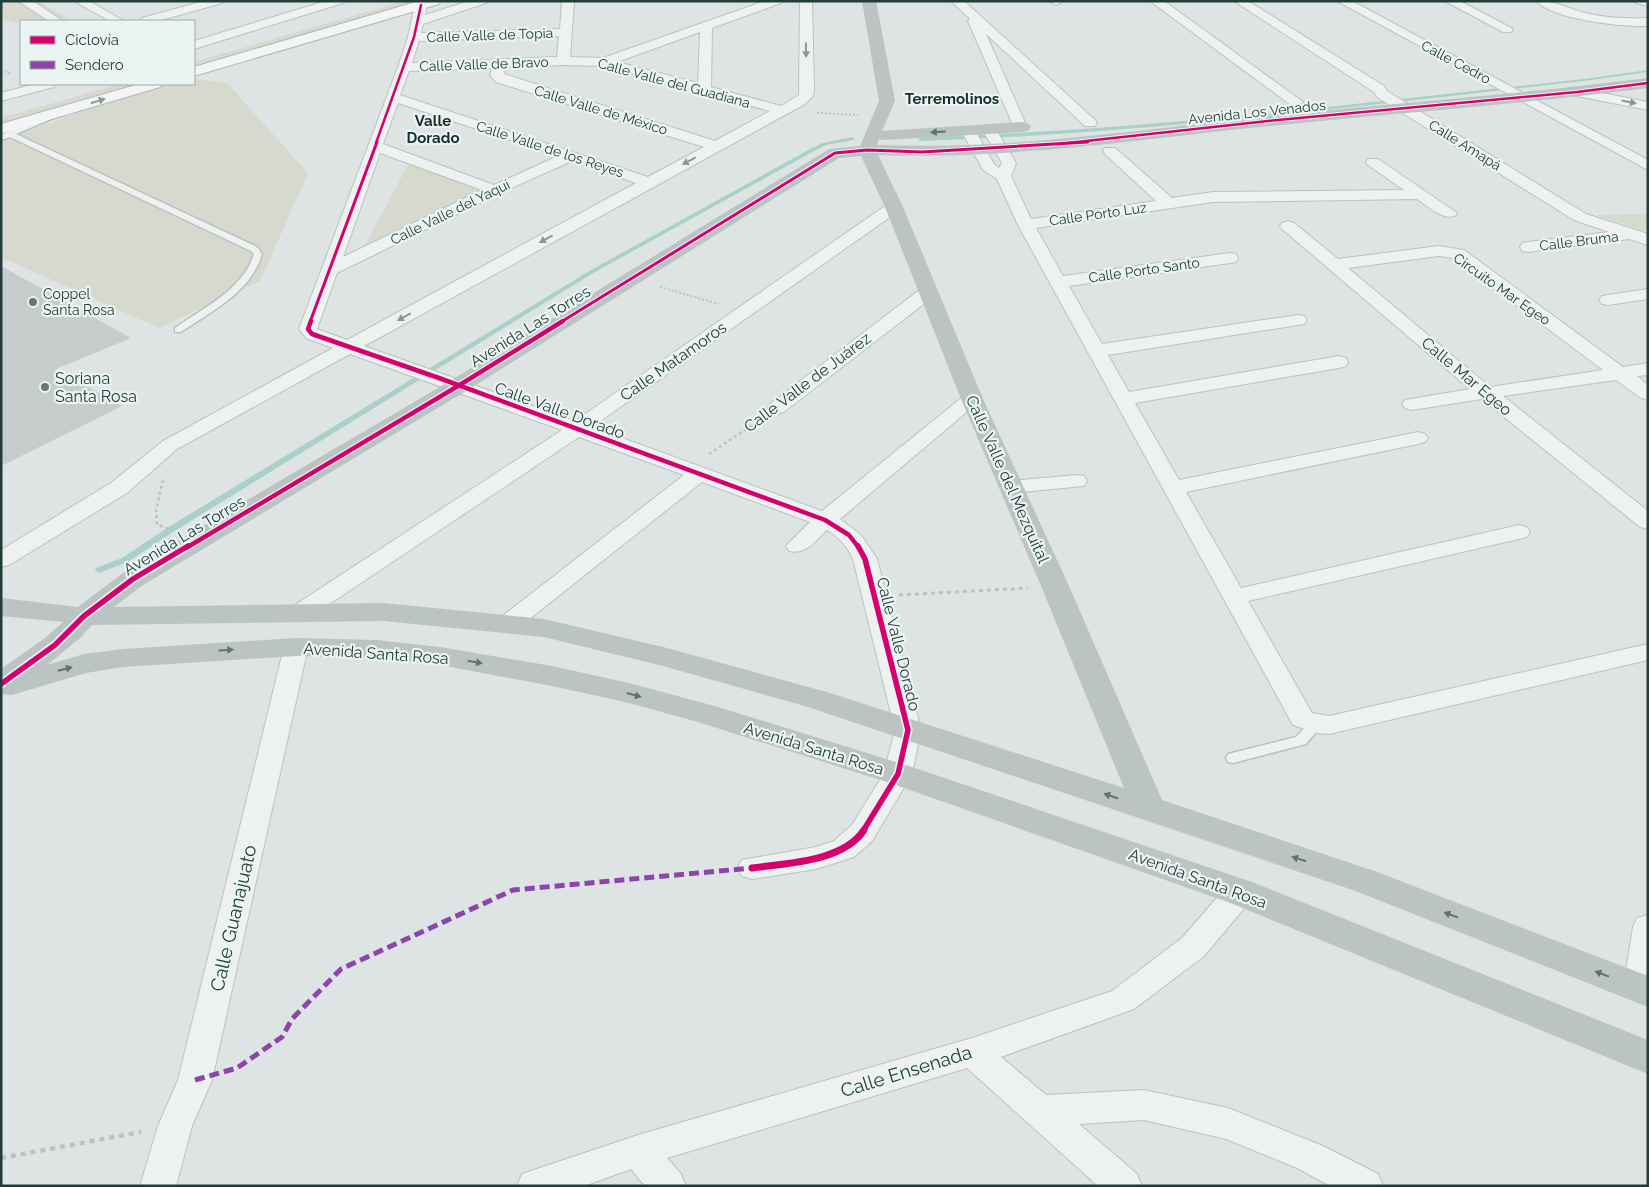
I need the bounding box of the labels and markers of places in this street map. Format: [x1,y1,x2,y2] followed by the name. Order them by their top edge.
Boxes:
[43,286,115,318] place label: Coppel Santa Rosa
[27,296,39,308] marker: Coppel Santa Rosa
[55,369,137,406] place label: Soriana Santa Rosa
[39,381,51,393] marker: Soriana Santa Rosa

